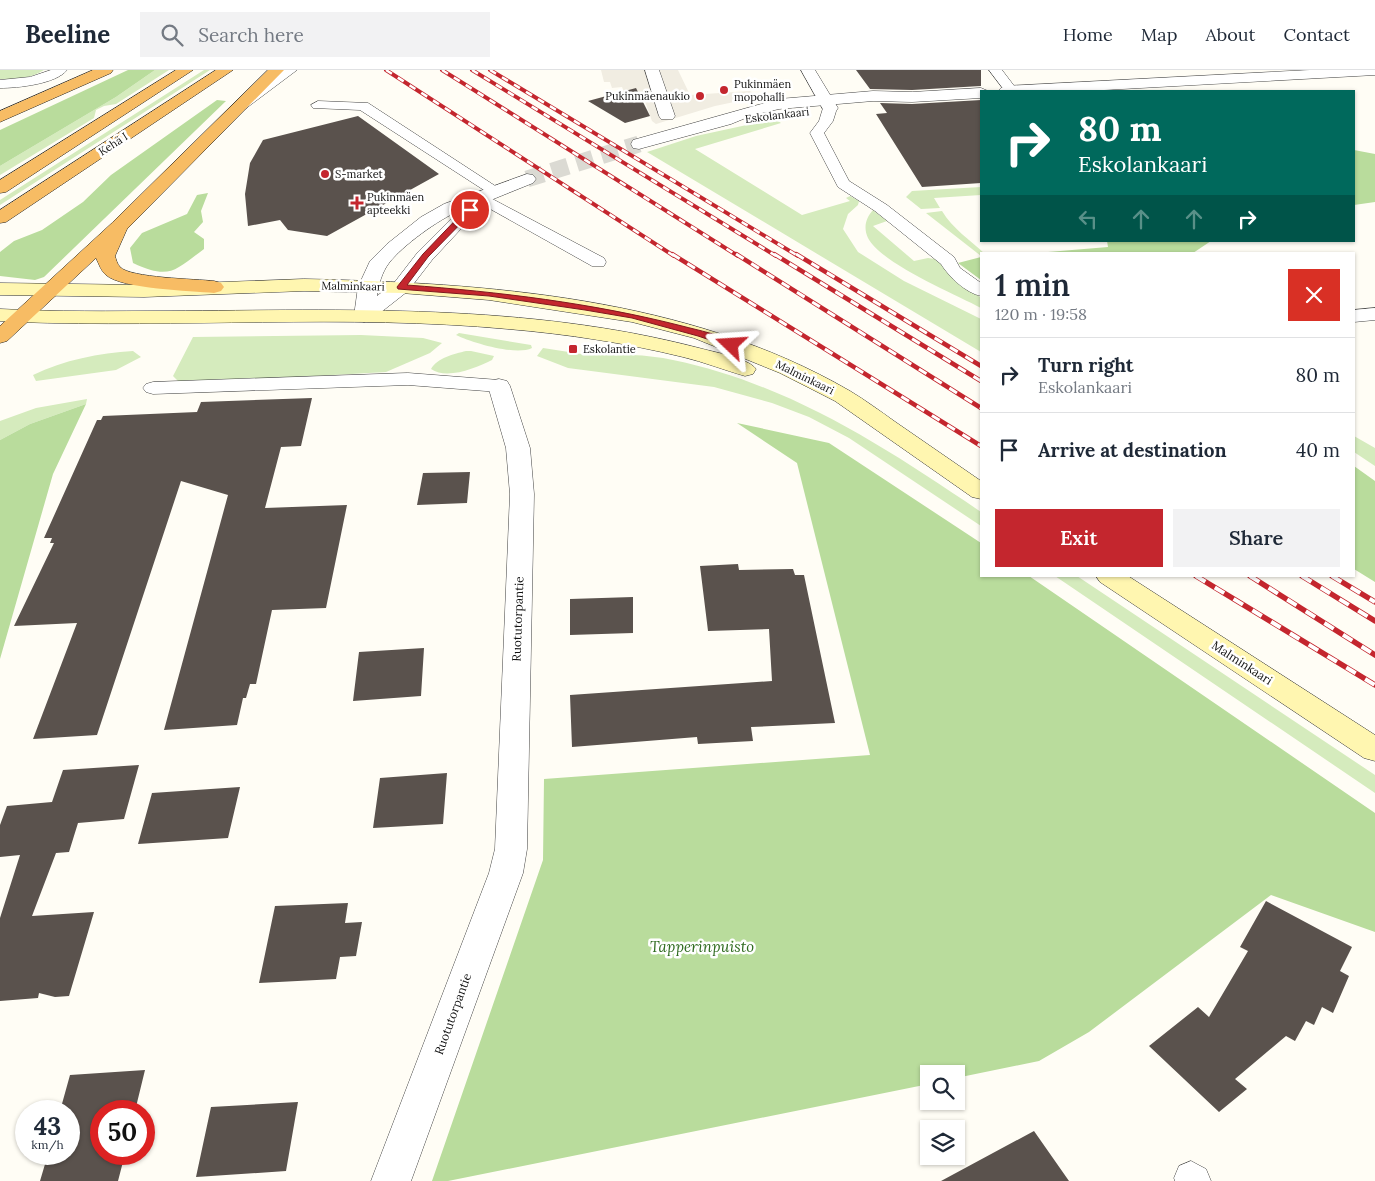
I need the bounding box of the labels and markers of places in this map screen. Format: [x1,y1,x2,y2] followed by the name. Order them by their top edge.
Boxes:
[734,77,791,104] place label: Pukinmäen mopohalli
[718,84,730,96] marker: Pukinmäen mopohalli
[605,89,690,103] place label: Pukinmäenaukio
[694,90,706,102] marker: Pukinmäenaukio
[335,167,384,181] place label: S-market
[319,168,331,180] marker: S-market
[449,189,491,231] pin
[367,190,424,217] place label: Pukinmäen apteekki
[351,197,363,209] marker: Pukinmäen apteekki
[583,342,636,356] place label: Eskolantie
[567,343,579,355] marker: Eskolantie

